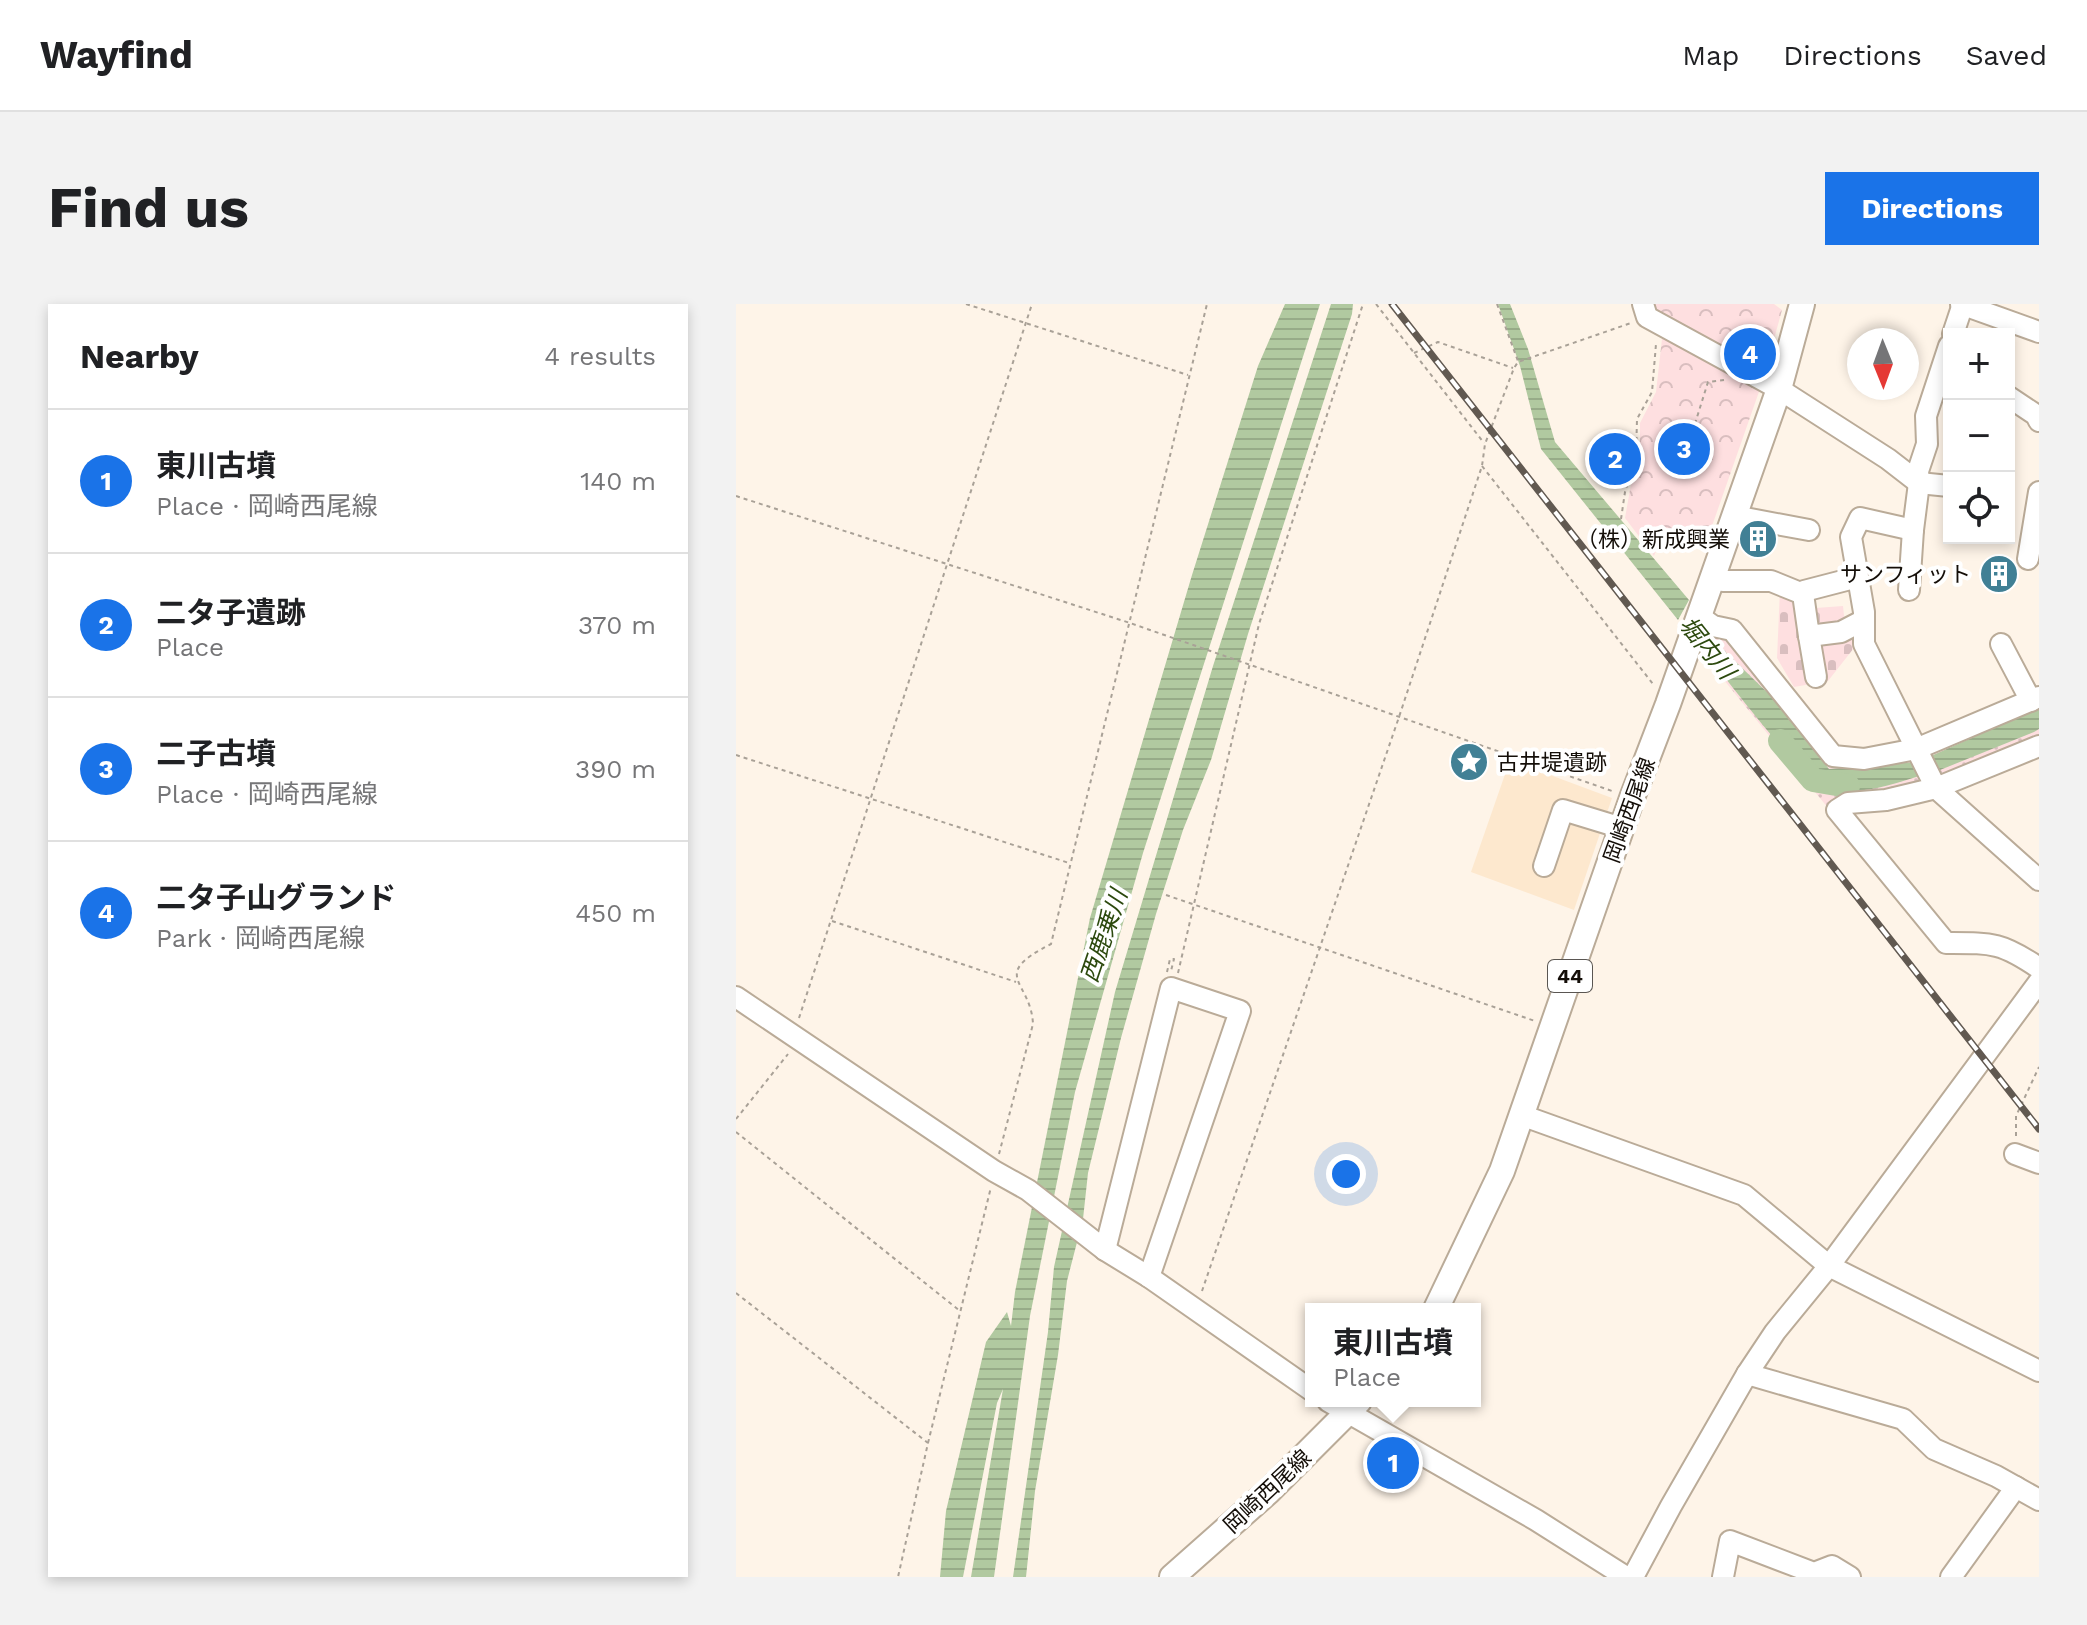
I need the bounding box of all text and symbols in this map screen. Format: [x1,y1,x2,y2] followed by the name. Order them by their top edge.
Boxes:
[40,33,193,77] text: Wayfind
[1682,39,1739,72] text: Map
[1783,39,1922,72] text: Directions
[1966,39,2047,72] text: Saved
[1825,172,2039,245] button: Directions
[48,175,249,241] text: Find us
[1724,324,1776,384] pin: 4
[1847,328,1919,400] north arrow
[1943,328,2015,544] map controls
[1943,328,2015,400] button: +
[80,336,199,376] text: Nearby
[544,341,656,371] text: 4 results
[1943,400,2015,472] button: −
[1658,419,1710,479] pin: 3
[1589,429,1641,489] pin: 2
[156,448,276,483] text: 東川古墳
[100,466,112,496] text: 1
[580,466,656,496] text: 140 m
[1943,472,2015,544] button: locate
[156,491,378,521] text: Place · 岡崎西尾線
[1737,518,1779,560] building icon: （株）新成興業
[1576,527,1730,552] place label: （株）新成興業
[1978,553,2020,595] building icon: サンフィット
[1840,562,1971,587] place label: サンフィット
[156,595,306,630] text: 二タ子遺跡
[98,610,114,640] text: 2
[578,610,656,640] text: 370 m
[1673,611,1742,687] water label: 堀内川
[156,632,224,662] text: Place
[156,736,276,771] text: 二子古墳
[1448,741,1490,783] place icon: 古井堤遺跡
[1497,750,1607,775] place label: 古井堤遺跡
[98,754,114,784] text: 3
[575,754,656,784] text: 390 m
[1599,754,1660,866] street label: 岡崎西尾線
[156,779,378,809] text: Place · 岡崎西尾線
[156,880,396,915] text: 二タ子山グランド
[1075,883,1134,986] water label: 西鹿乗川
[98,898,114,928] text: 4
[575,898,656,928] text: 450 m
[156,923,365,953] text: Park · 岡崎西尾線
[1548,960,1592,992] road number: 44
[1326,1154,1366,1194] your location
[1305,1303,1481,1407] popup
[1333,1325,1453,1360] text: 東川古墳
[1333,1362,1401,1392] text: Place
[1367,1433,1419,1493] pin: 1
[1219,1445,1316,1538] street label: 岡崎西尾線

